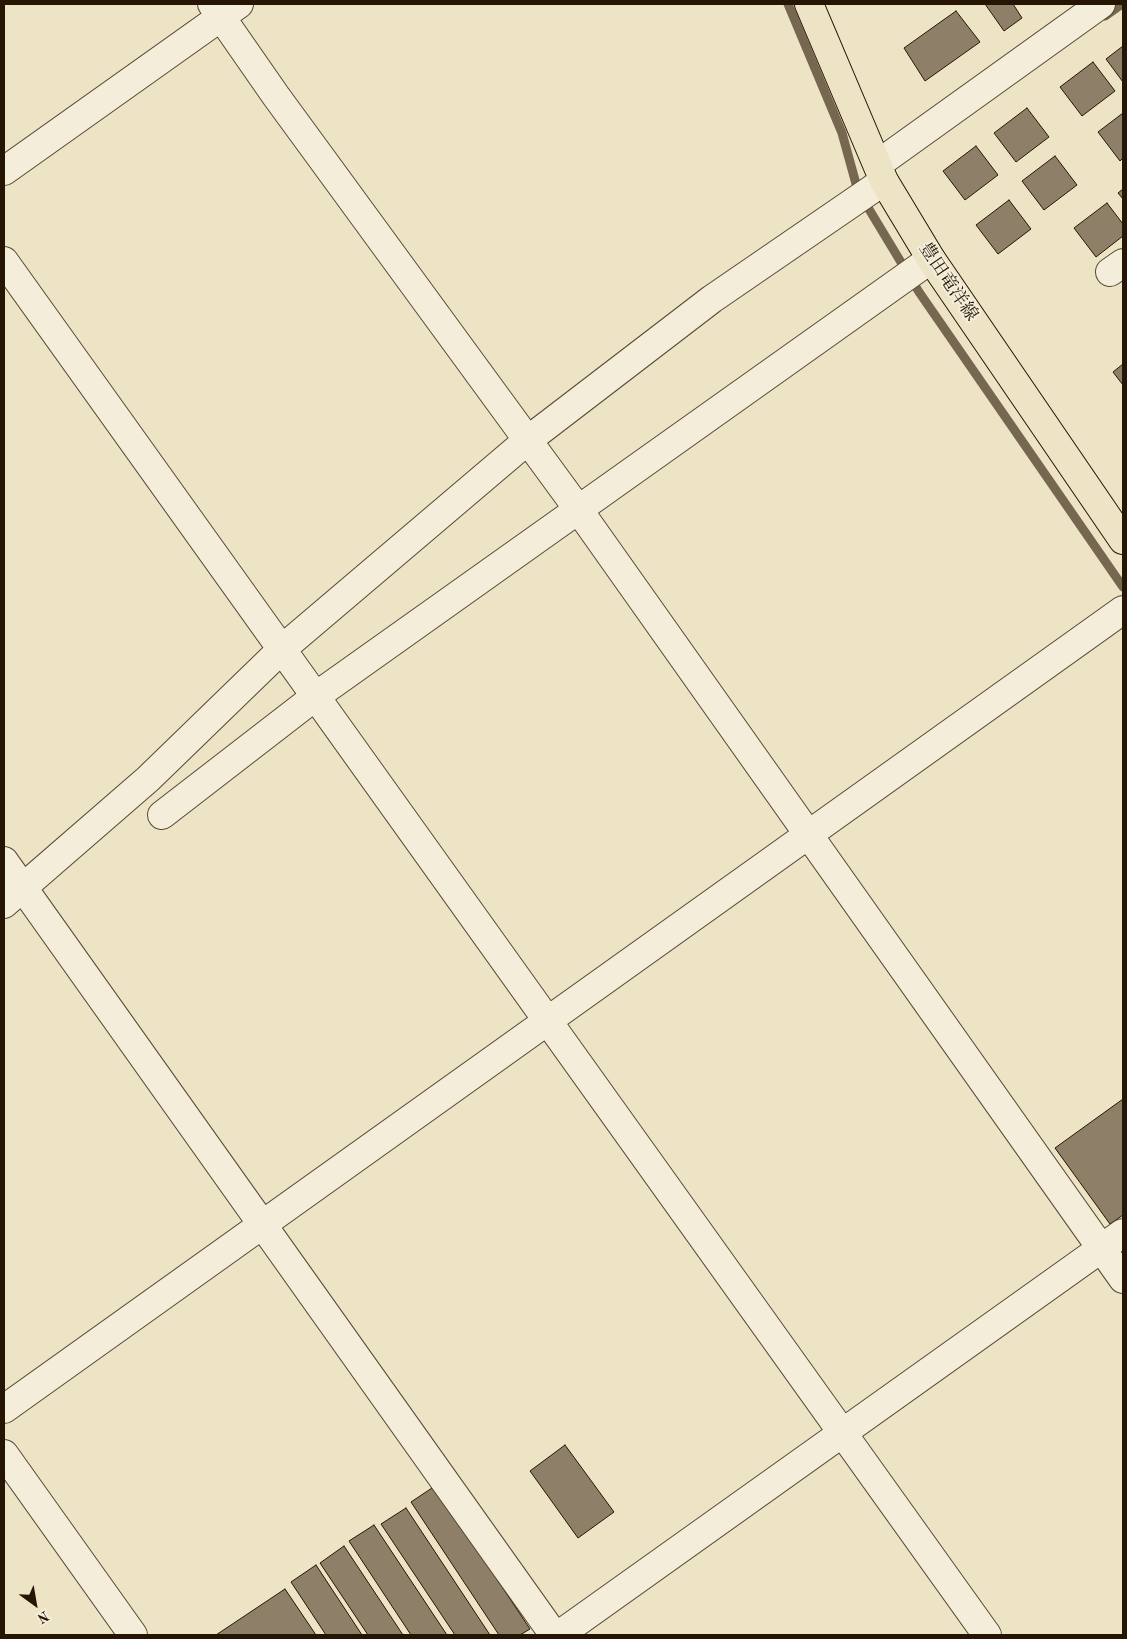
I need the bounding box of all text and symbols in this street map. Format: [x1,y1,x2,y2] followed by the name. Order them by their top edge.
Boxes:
[914,239,982,325] street label: 豊田竜洋線
[10,1579,60,1629] north arrow
[35,1608,51,1625] text: N

